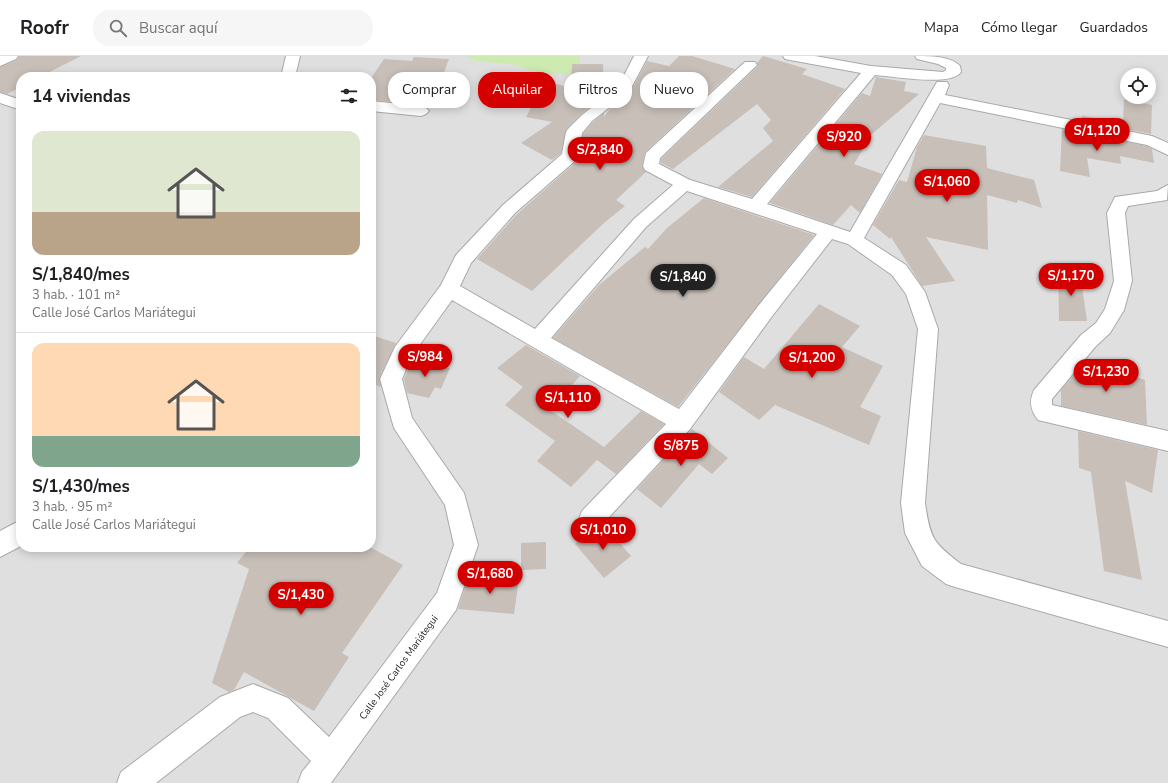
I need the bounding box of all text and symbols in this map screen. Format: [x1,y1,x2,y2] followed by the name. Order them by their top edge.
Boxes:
[93,10,373,46] search box
[20,15,69,41] text: Roofr
[107,17,129,39] icon: search
[139,18,217,38] text: Buscar aquí
[924,18,959,37] text: Mapa
[981,18,1057,37] text: Cómo llegar
[1079,18,1148,37] text: Guardados
[1120,68,1156,104] map controls
[1120,68,1156,104] button: locate
[388,72,470,108] chip: Comprar
[478,72,556,108] chip: Alquilar
[564,72,632,108] chip: Filtros
[640,72,708,108] chip: Nuevo
[32,85,131,108] text: 14 viviendas
[338,85,360,107] icon: filters
[1060,118,1134,152] pin: S/1,120
[1074,122,1120,140] text: S/1,120
[816,124,872,158] pin: S/920
[826,128,862,146] text: S/920
[563,137,637,171] pin: S/2,840
[577,141,623,159] text: S/2,840
[160,157,232,229] icon: home
[910,169,984,203] pin: S/1,060
[924,173,970,191] text: S/1,060
[32,263,130,286] text: S/1,840/mes
[1034,263,1108,297] pin: S/1,170
[646,264,720,298] pin: S/1,840
[1048,267,1094,285] text: S/1,170
[660,268,706,286] text: S/1,840
[32,286,120,304] text: 3 hab. · 101 m²
[32,304,196,322] text: Calle José Carlos Mariátegui
[397,344,453,378] pin: S/984
[775,345,849,379] pin: S/1,200
[407,348,443,366] text: S/984
[789,349,835,367] text: S/1,200
[1069,359,1143,393] pin: S/1,230
[1083,363,1129,381] text: S/1,230
[160,369,232,441] icon: home
[531,385,605,419] pin: S/1,110
[545,389,591,407] text: S/1,110
[653,433,709,467] pin: S/875
[663,437,699,455] text: S/875
[32,475,130,498] text: S/1,430/mes
[32,498,112,516] text: 3 hab. · 95 m²
[32,516,196,534] text: Calle José Carlos Mariátegui
[566,517,640,551] pin: S/1,010
[580,521,626,539] text: S/1,010
[453,561,527,595] pin: S/1,680
[467,565,513,583] text: S/1,680
[264,582,338,616] pin: S/1,430
[278,586,324,604] text: S/1,430
[356,612,442,723] street label: Calle José Carlos Mariátegui

